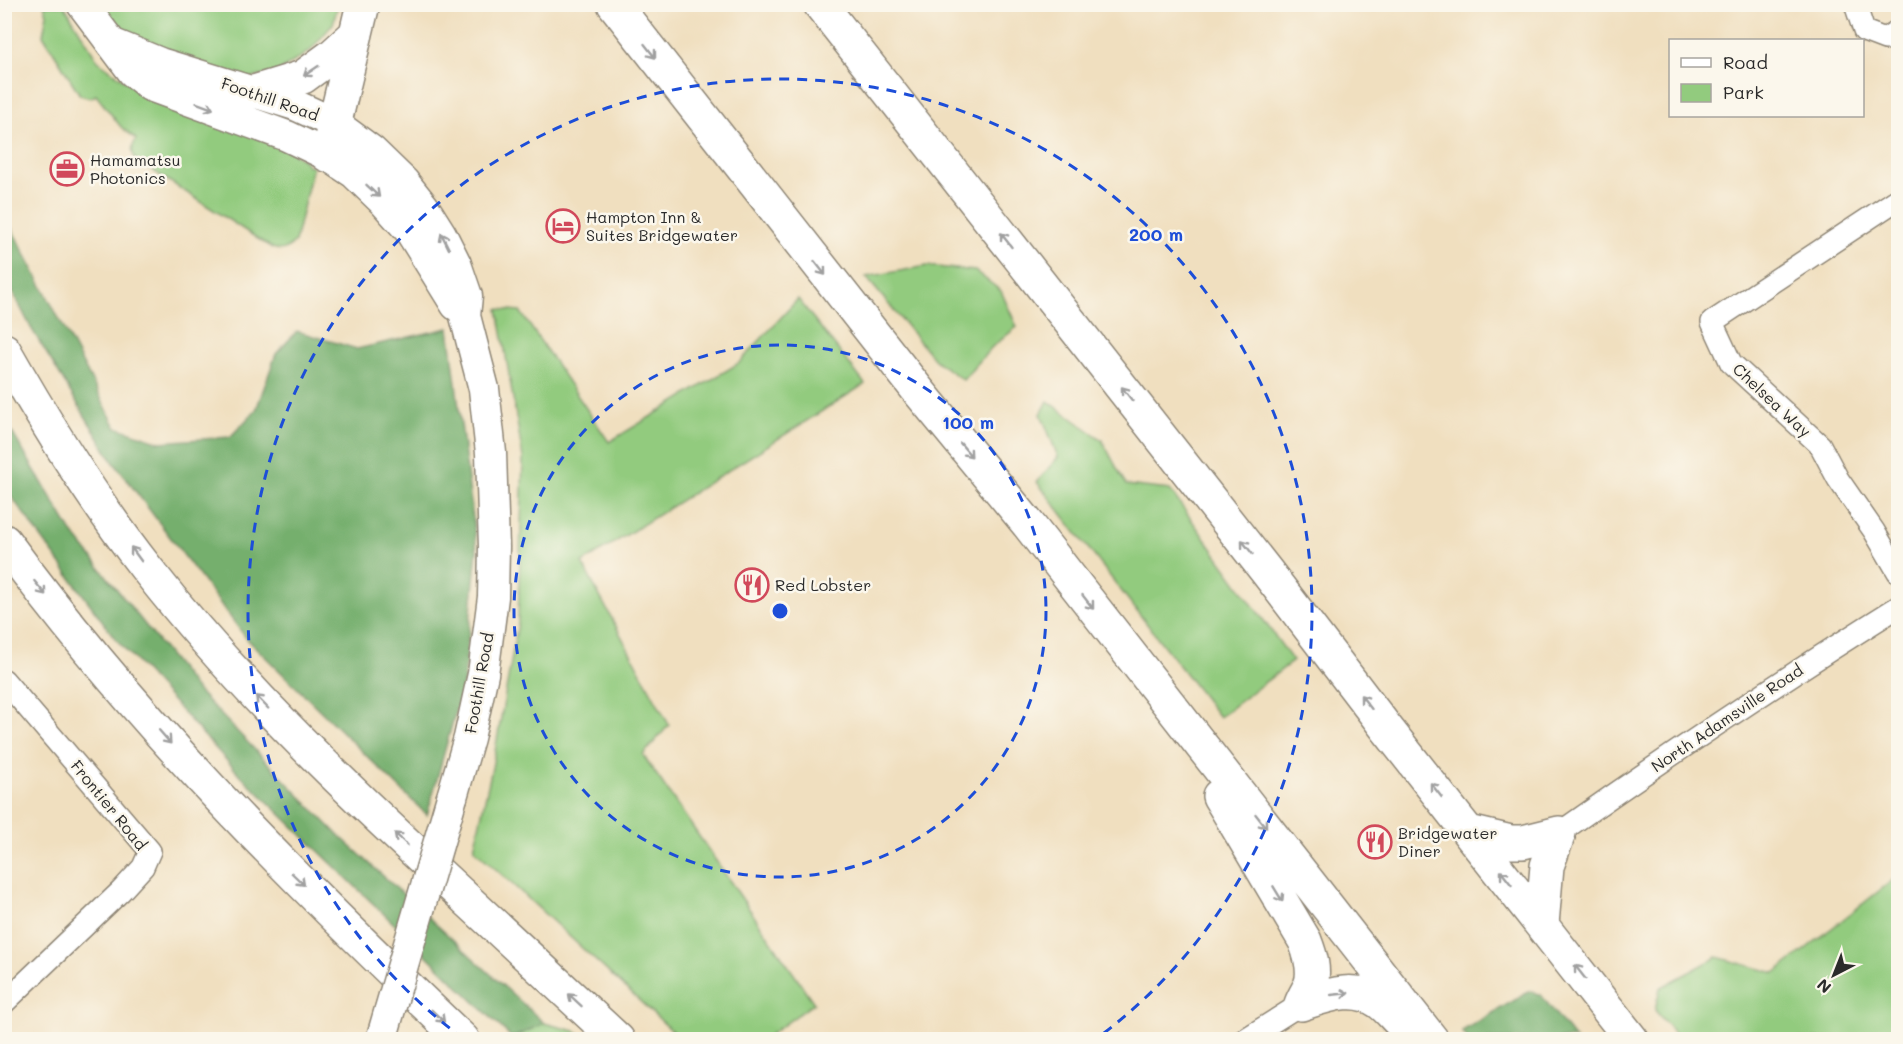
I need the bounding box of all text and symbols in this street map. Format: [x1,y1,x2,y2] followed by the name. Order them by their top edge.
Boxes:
[1669,39,1864,117] legend
[643,42,656,58] one-way arrow
[1723,50,1768,74] text: Road
[304,65,320,77] one-way arrow
[219,72,322,125] street label: Foothill Road
[1723,80,1764,104] text: Park
[196,101,214,112] one-way arrow
[90,149,180,188] place label: Hamamatsu Photonics
[49,151,85,187] office icon: Hamamatsu Photonics
[366,184,381,198] one-way arrow
[586,206,738,245] place label: Hampton Inn & Suites Bridgewater
[545,208,581,244] hotel icon: Hampton Inn & Suites Bridgewater
[1129,222,1183,246] text: 200 m
[438,233,450,251] one-way arrow
[999,233,1012,249] one-way arrow
[814,260,827,276] one-way arrow
[1729,358,1816,441] street label: Chelsea Way
[1120,386,1133,402] one-way arrow
[942,410,994,434] text: 100 m
[960,442,973,458] one-way arrow
[1241,539,1254,555] one-way arrow
[129,546,142,562] one-way arrow
[734,567,770,603] restaurant icon: Red Lobster
[775,574,871,595] place label: Red Lobster
[33,580,46,596] one-way arrow
[1082,594,1095,610] one-way arrow
[770,601,790,621] centre of rings
[459,631,498,735] street label: Foothill Road
[1647,659,1807,776] street label: North Adamsville Road
[255,694,269,709] one-way arrow
[1360,694,1372,710] one-way arrow
[158,729,171,745] one-way arrow
[67,755,152,854] street label: Frontier Road
[1429,782,1442,798] one-way arrow
[1254,813,1267,829] one-way arrow
[1398,822,1498,861] place label: Bridgewater Diner
[1357,824,1393,860] restaurant icon: Bridgewater Diner
[394,832,409,846] one-way arrow
[1499,871,1512,887] one-way arrow
[291,872,306,887] one-way arrow
[1272,885,1284,902] one-way arrow
[1804,945,1864,1005] north arrow
[1573,965,1586,981] one-way arrow
[1812,975,1835,998] text: N
[1330,988,1349,999] one-way arrow
[567,993,582,1007] one-way arrow
[430,1008,445,1023] one-way arrow

